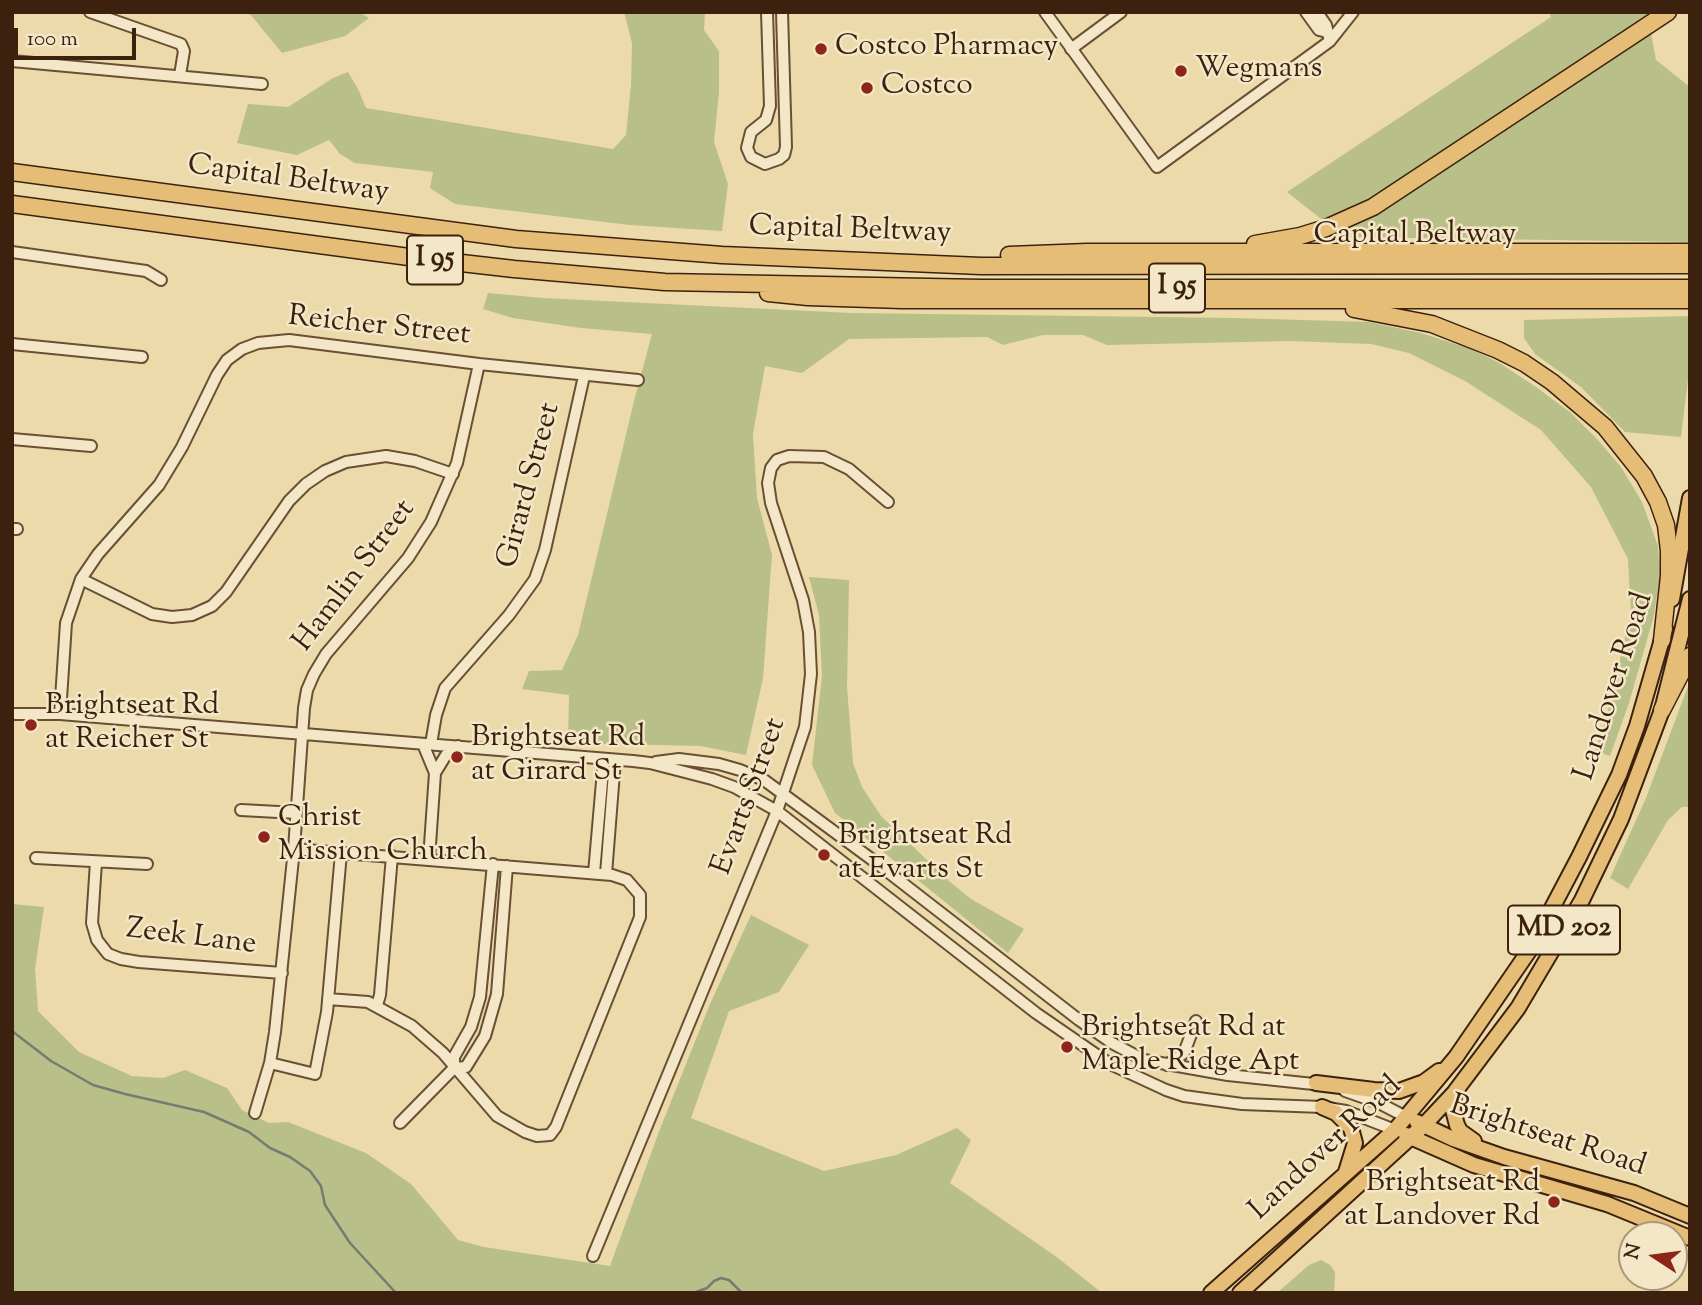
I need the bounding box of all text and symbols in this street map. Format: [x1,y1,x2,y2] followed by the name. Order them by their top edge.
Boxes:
[18,14,140,58] scale bar
[27,25,78,55] text: 100 m
[835,31,1058,67] place label: Costco Pharmacy
[813,41,829,57] marker: Costco Pharmacy
[1195,53,1322,89] place label: Wegmans
[1173,63,1189,79] marker: Wegmans
[881,70,973,106] place label: Costco
[859,80,875,96] marker: Costco
[185,149,391,213] street label: Capital Beltway
[748,210,952,254] street label: Capital Beltway
[1313,219,1517,255] street label: Capital Beltway
[407,236,463,284] road number: I 95
[1149,264,1205,312] road number: I 95
[286,301,472,355] street label: Reicher Street
[492,399,570,573] street label: Girard Street
[287,494,425,660] street label: Hamlin Street
[1569,589,1663,785] street label: Landover Road
[45,690,219,760] place label: Brightseat Rd at Reicher St
[706,714,796,880] street label: Evarts Street
[23,717,39,733] marker: Brightseat Rd at Reicher St
[471,722,645,792] place label: Brightseat Rd at Girard St
[449,749,465,765] marker: Brightseat Rd at Girard St
[278,802,488,872] place label: Christ Mission Church
[838,820,1012,890] place label: Brightseat Rd at Evarts St
[256,829,272,845] marker: Christ Mission Church
[816,847,832,863] marker: Brightseat Rd at Evarts St
[1508,906,1620,954] road number: MD 202
[124,913,258,965] street label: Zeek Lane
[1081,1012,1299,1082] place label: Brightseat Rd at Maple Ridge Apt
[1059,1039,1075,1055] marker: Brightseat Rd at Maple Ridge Apt
[1243,1070,1411,1230] street label: Landover Road
[1444,1089,1650,1187] street label: Brightseat Road
[1344,1167,1540,1238] place label: Brightseat Rd at Landover Rd
[1546,1194,1562,1210] marker: Brightseat Rd at Landover Rd
[1618,1221,1688,1291] north arrow
[1619,1241,1649,1262] text: N

